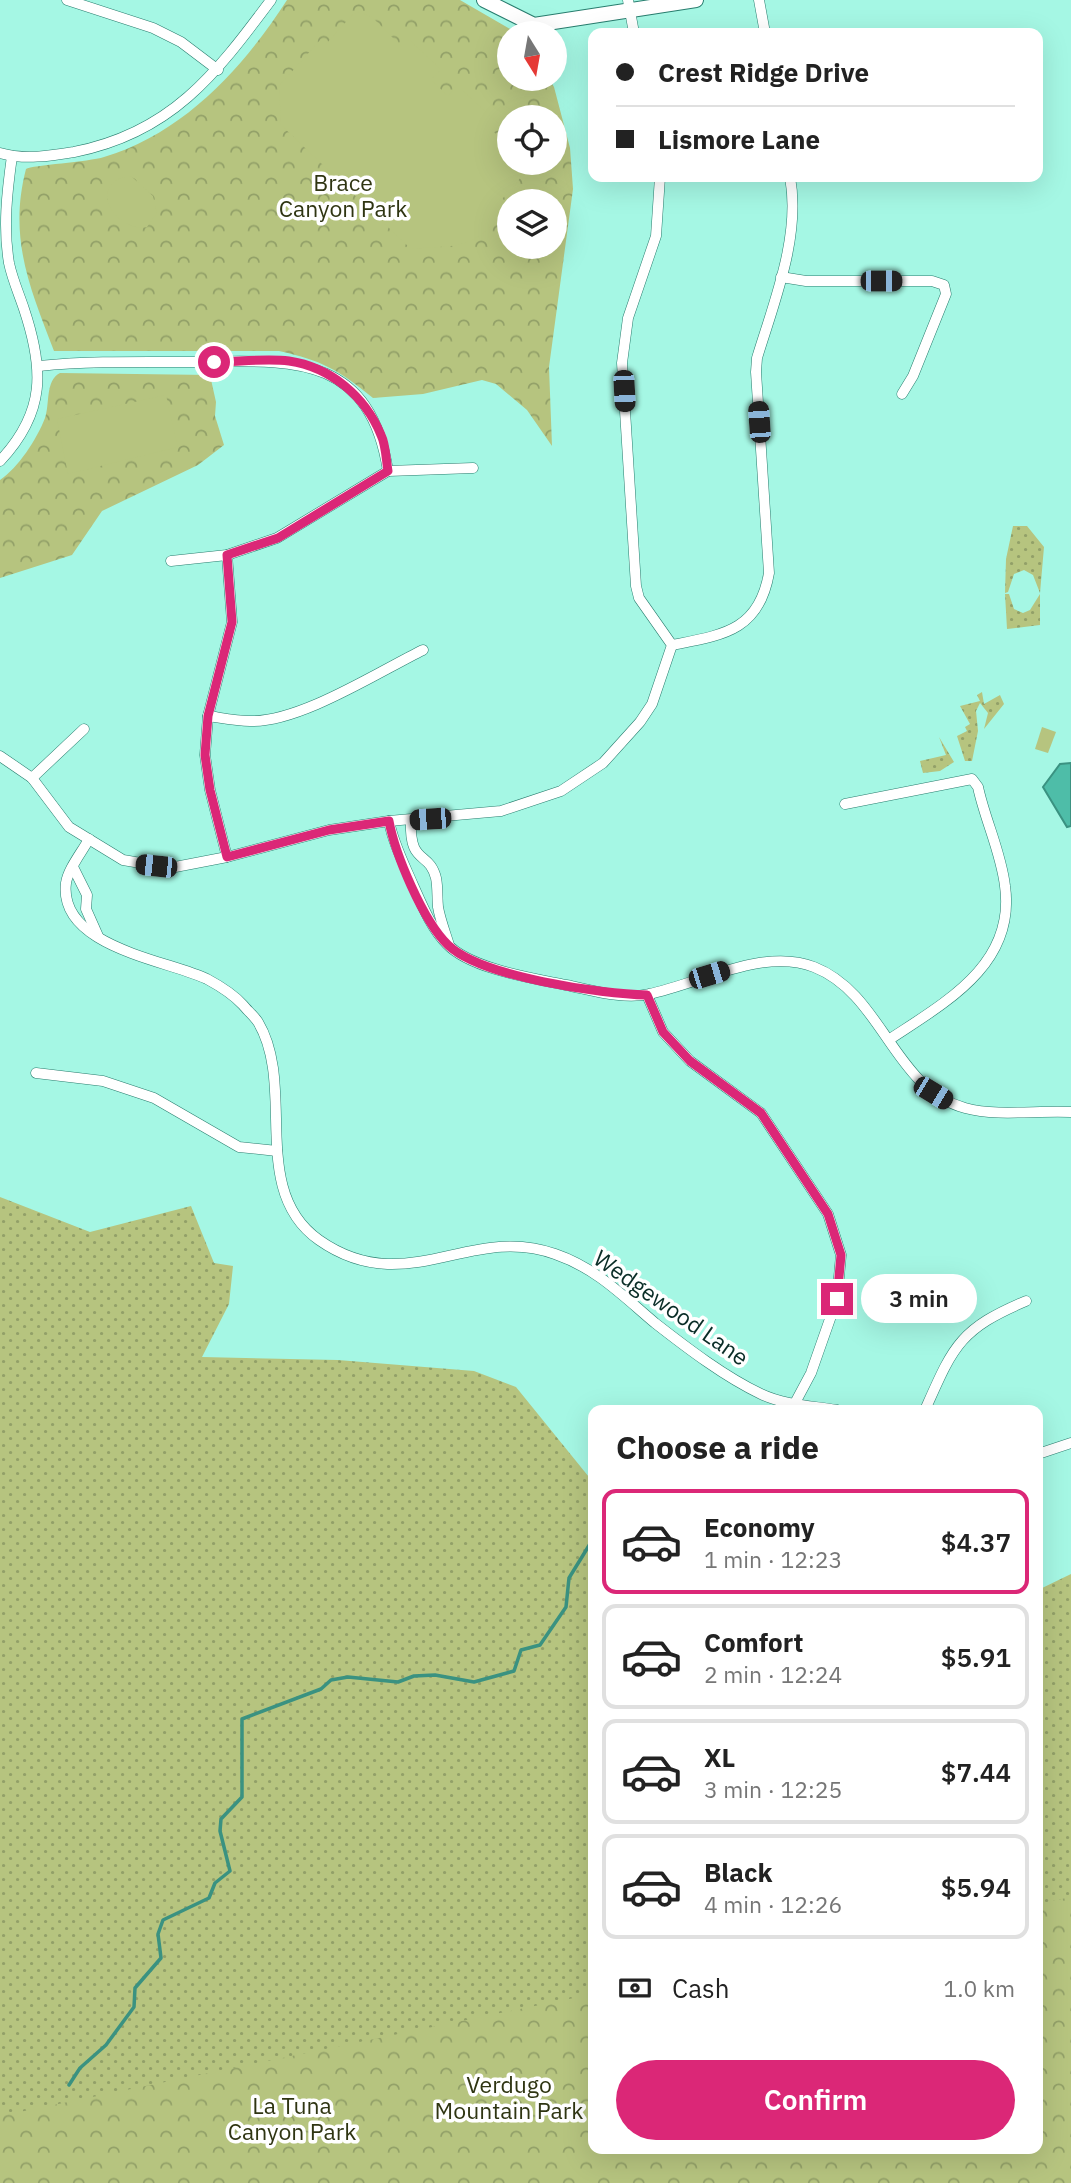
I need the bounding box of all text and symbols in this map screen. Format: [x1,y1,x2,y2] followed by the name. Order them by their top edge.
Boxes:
[497,21,567,91] north arrow
[497,21,567,259] map controls
[658,55,869,89] text: Crest Ridge Drive
[497,105,567,175] button: locate
[658,122,820,156] text: Lismore Lane
[279,167,407,223] park label: Brace Canyon Park
[497,189,567,259] button: layers
[861,271,903,292] car
[198,346,230,378] route start
[613,369,636,413] car
[748,400,771,444] car
[409,807,452,831] car
[135,853,178,879] car
[686,959,733,991] car
[910,1073,957,1113] car
[588,1243,755,1372] street label: Wedgewood Lane
[862,1274,977,1324] callout: 3 min
[821,1283,853,1315] route end
[889,1283,949,1313] text: 3 min
[616,1426,819,1468] text: Choose a ride
[620,1510,683,1573] icon: car
[704,1510,815,1544] text: Economy
[941,1525,1011,1559] text: $4.37
[704,1544,842,1574] text: 1 min · 12:23
[620,1625,683,1688] icon: car
[704,1625,803,1659] text: Comfort
[941,1640,1011,1674] text: $5.91
[704,1659,842,1689] text: 2 min · 12:24
[620,1740,683,1803] icon: car
[704,1740,735,1774] text: XL
[941,1755,1011,1789] text: $7.44
[704,1774,842,1804] text: 3 min · 12:25
[620,1855,683,1918] icon: car
[704,1855,772,1889] text: Black
[941,1870,1011,1904] text: $5.94
[704,1889,842,1919] text: 4 min · 12:26
[616,1969,654,2007] icon: cash
[672,1971,729,2005] text: Cash
[944,1973,1015,2003] text: 1.0 km
[616,2060,1015,2140] button: Confirm
[435,2069,583,2125] park label: Verdugo Mountain Park
[228,2090,356,2146] park label: La Tuna Canyon Park

